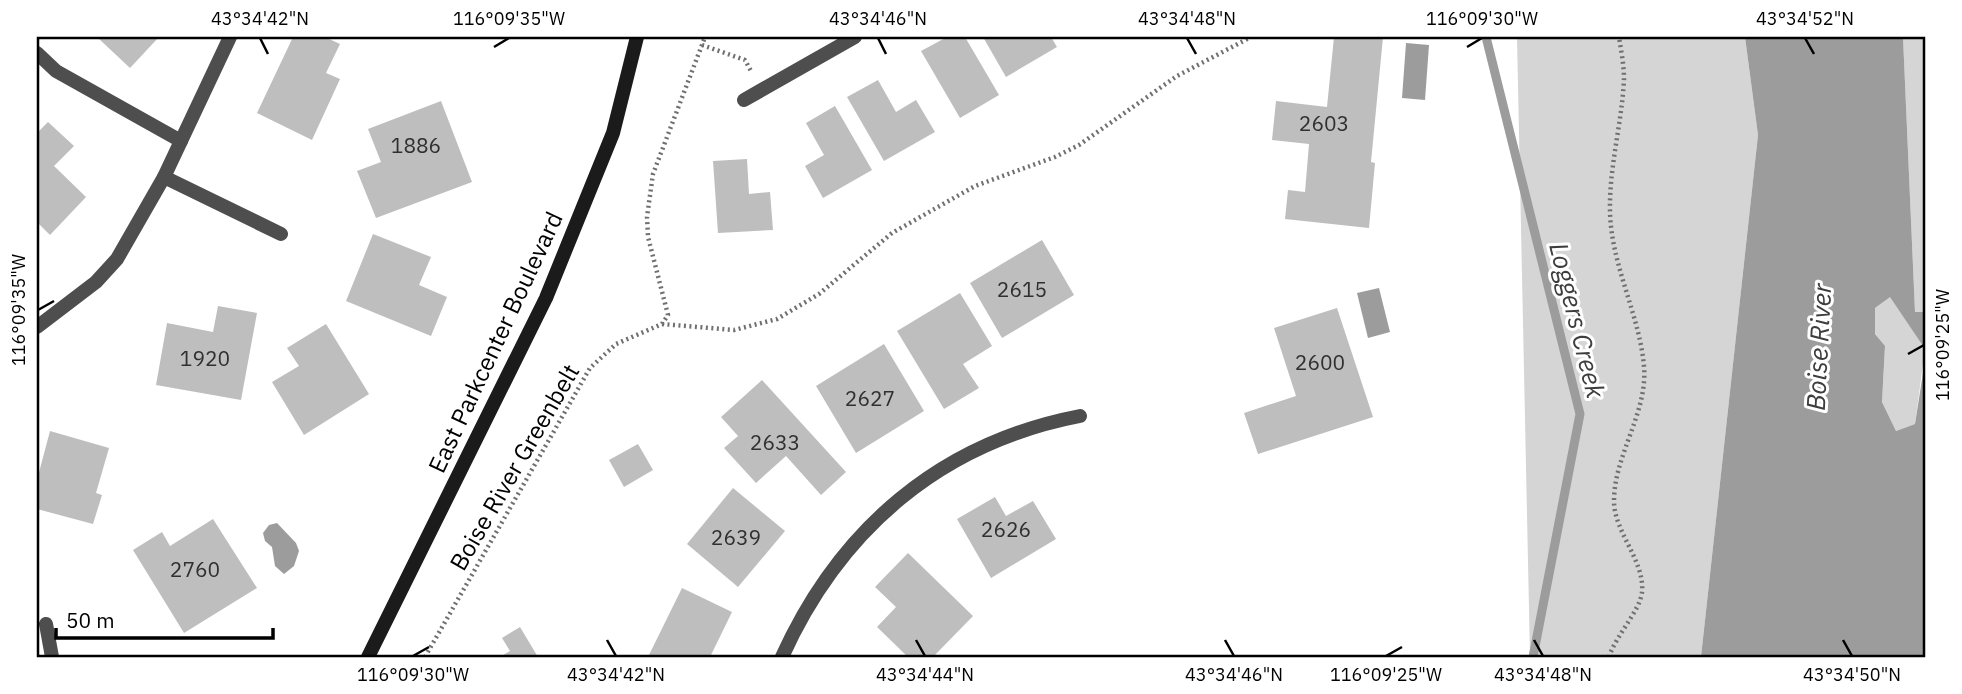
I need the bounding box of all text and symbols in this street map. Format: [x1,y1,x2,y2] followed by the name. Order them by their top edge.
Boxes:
[211,7,309,30] text: 43°34'42"N
[453,7,565,30] text: 116°09'35"W
[829,7,927,30] text: 43°34'46"N
[1138,7,1236,30] text: 43°34'48"N
[1426,7,1538,30] text: 116°09'30"W
[1756,7,1854,30] text: 43°34'52"N
[1299,109,1349,137] house number: 2603
[391,131,441,159] house number: 1886
[420,206,570,478] street label: East Parkcenter Boulevard
[1542,239,1614,402] water label: Loggers Creek
[7,254,30,366] text: 116°09'35"W
[997,275,1047,303] house number: 2615
[1798,281,1838,411] water label: Boise River
[1931,289,1954,401] text: 116°09'25"W
[180,344,230,372] house number: 1920
[1295,348,1345,376] house number: 2600
[442,358,586,576] street label: Boise River Greenbelt
[845,384,895,412] house number: 2627
[750,428,800,456] house number: 2633
[981,515,1031,543] house number: 2626
[711,523,761,551] house number: 2639
[170,555,220,583] house number: 2760
[56,596,273,640] scale bar
[66,606,115,634] text: 50 m
[357,663,469,686] text: 116°09'30"W
[567,663,665,686] text: 43°34'42"N
[876,663,974,686] text: 43°34'44"N
[1185,663,1283,686] text: 43°34'46"N
[1330,663,1442,686] text: 116°09'25"W
[1494,663,1592,686] text: 43°34'48"N
[1803,663,1901,686] text: 43°34'50"N

